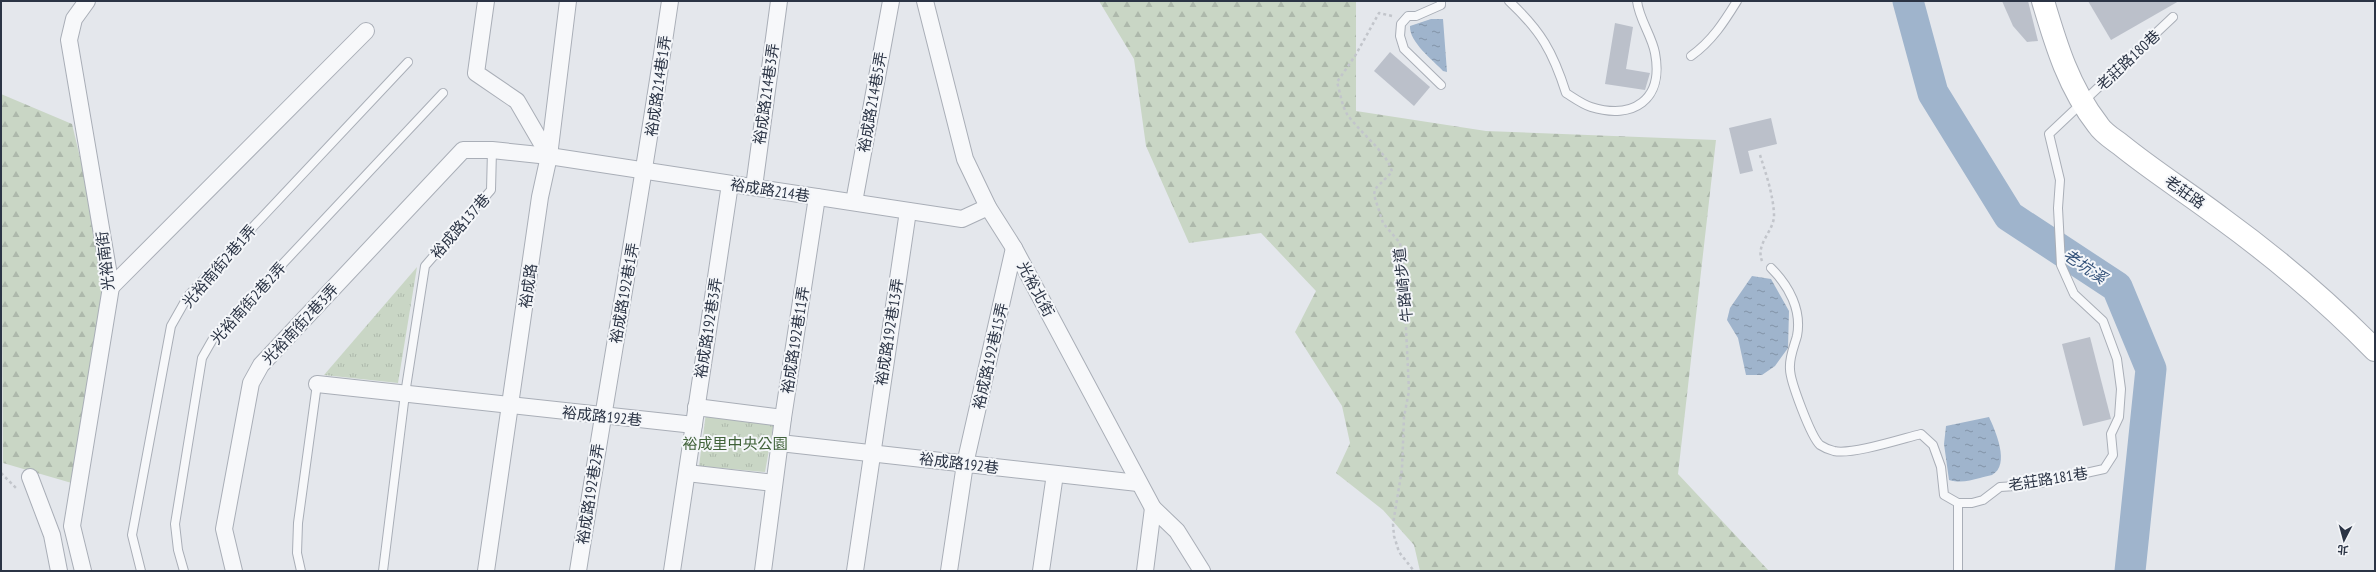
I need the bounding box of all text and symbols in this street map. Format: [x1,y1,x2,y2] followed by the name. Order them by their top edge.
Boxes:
[2092,26,2164,94] street label: 老莊路180巷
[641,34,675,138] street label: 裕成路214巷1弄
[749,42,783,146] street label: 裕成路214巷3弄
[854,50,890,154] street label: 裕成路214巷5弄
[2161,171,2209,213] street label: 老莊路
[729,174,811,206] street label: 裕成路214巷
[427,189,493,263] street label: 裕成路137巷
[178,221,260,311] street label: 光裕南街2巷1弄
[92,230,118,292] street label: 光裕南街
[606,241,642,345] street label: 裕成路192巷1弄
[2060,244,2112,289] water label: 老坑溪
[1390,247,1416,323] street label: 牛路崎步道
[206,258,290,348] street label: 光裕南街2巷2弄
[1014,258,1058,320] street label: 光裕北街
[515,262,541,310] street label: 裕成路
[691,276,725,380] street label: 裕成路192巷3弄
[871,277,907,387] street label: 裕成路192巷13弄
[258,280,342,368] street label: 光裕南街2巷3弄
[777,285,813,395] street label: 裕成路192巷11弄
[969,301,1011,411] street label: 裕成路192巷15弄
[561,402,643,430] street label: 裕成路192巷
[682,434,788,453] park label: 裕成里中央公園
[573,442,607,546] street label: 裕成路192巷2弄
[918,449,1000,477] street label: 裕成路192巷
[2007,463,2089,495] street label: 老莊路181巷
[2324,520,2364,560] north arrow
[2337,542,2349,557] text: 北

